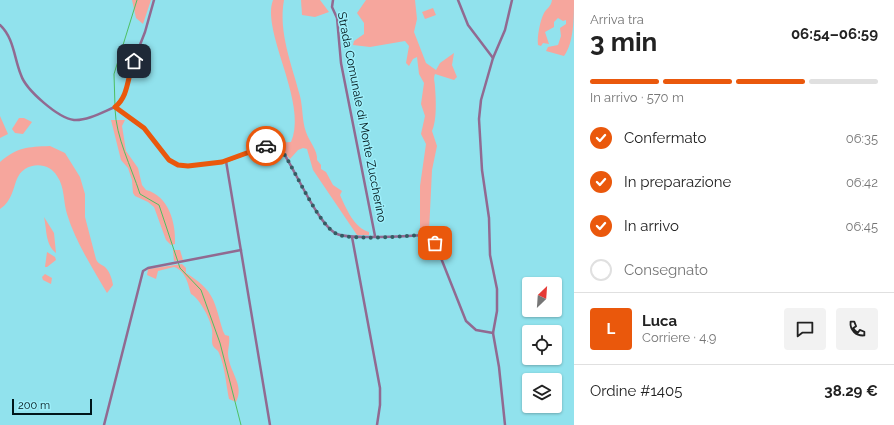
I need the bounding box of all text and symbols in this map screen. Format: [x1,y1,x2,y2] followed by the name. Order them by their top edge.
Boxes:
[335,11,389,223] street label: Strada Comunale di Monte Zuccherino
[590,12,644,27] text: Arriva tra
[791,25,878,43] text: 06:54–06:59
[590,27,657,57] text: 3 min
[117,44,151,78] pin
[123,50,145,72] icon: home
[590,90,684,105] text: In arrivo · 570 m
[246,126,286,166] courier
[590,127,612,149] icon: check
[624,129,706,147] text: Confermato
[846,131,878,146] text: 06:35
[255,135,277,157] icon: car
[590,171,612,193] icon: check
[624,173,731,191] text: In preparazione
[846,175,878,190] text: 06:42
[590,215,612,237] icon: check
[624,217,679,235] text: In arrivo
[846,219,878,234] text: 06:45
[418,226,452,260] pin
[424,232,446,254] icon: bag
[624,261,708,279] text: Consegnato
[522,277,562,317] north arrow
[522,277,562,413] map controls
[784,308,826,350] button: chat
[836,308,878,350] button: phone
[642,312,677,330] text: Luca
[607,320,615,338] text: L
[522,325,562,365] button: locate
[642,330,717,345] text: Corriere · 4.9
[522,373,562,413] button: layers
[590,382,682,400] text: Ordine #1405
[824,382,878,400] text: 38.29 €
[12,397,92,416] scale bar
[18,399,50,412] text: 200 m

